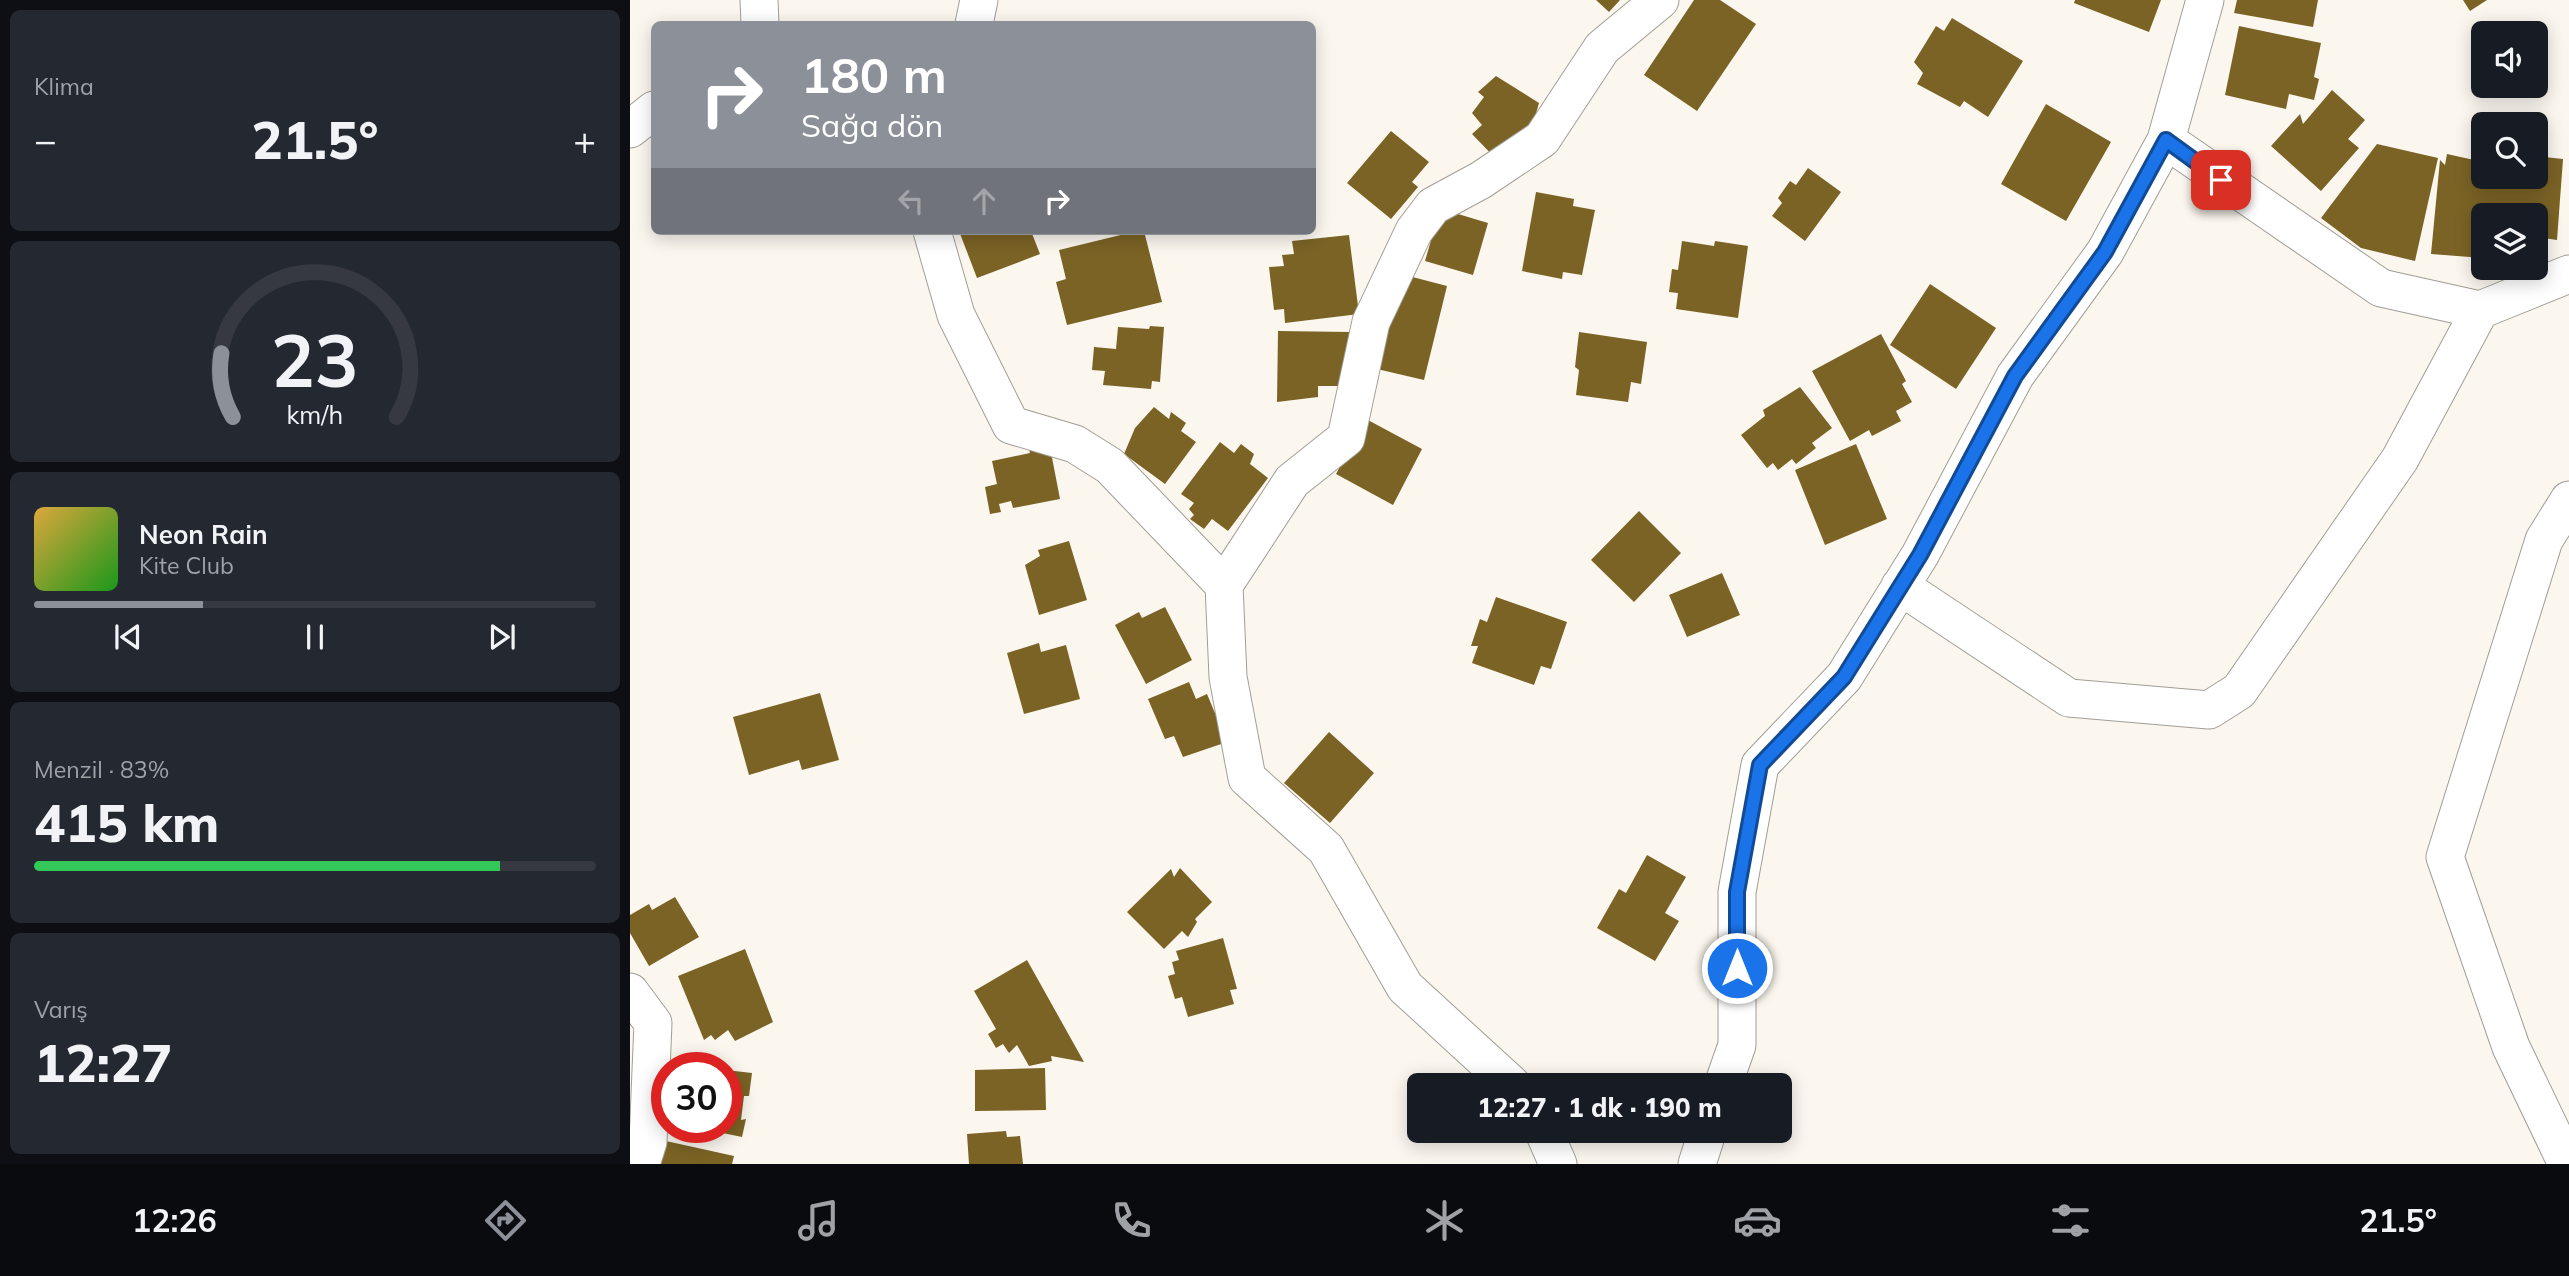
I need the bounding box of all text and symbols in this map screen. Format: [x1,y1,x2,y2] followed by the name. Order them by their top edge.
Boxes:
[2471,21,2548,280] map controls
[2471,21,2548,98] button: sound
[801,44,947,105] text: 180 m
[686,49,777,140] icon: right
[34,72,94,101] text: Klima
[801,105,943,145] text: Sağa dön
[251,107,379,172] text: 21.5°
[2471,112,2548,189] button: search
[34,116,57,164] text: −
[573,116,596,164] text: +
[2191,150,2251,210] pin
[2202,161,2240,199] icon: arrive
[892,182,930,220] icon: left
[965,182,1003,220] icon: ahead
[1038,182,1076,220] icon: right
[2471,203,2548,280] button: layers
[271,315,359,406] text: 23
[287,399,343,430] text: km/h
[139,518,268,551] text: Neon Rain
[139,551,234,580] text: Kite Club
[109,618,147,656] icon: previous
[296,618,334,656] icon: pause
[483,618,521,656] icon: next
[34,755,169,784] text: Menzil · 83%
[34,790,219,855] text: 415 km
[1700,931,1774,1005] position arrow
[34,995,88,1024] text: Varış
[34,1030,172,1095] text: 12:27
[651,1052,742,1143] speed limit sign: 30
[1477,1091,1722,1124] text: 12:27 · 1 dk · 190 m
[481,1196,530,1245] icon: directions
[794,1196,843,1245] icon: music
[1107,1196,1156,1245] icon: phone
[1420,1196,1469,1245] icon: climate
[1733,1196,1782,1245] icon: car
[2046,1196,2095,1245] icon: filters
[132,1200,217,1240] text: 12:26
[2359,1200,2437,1240] text: 21.5°

